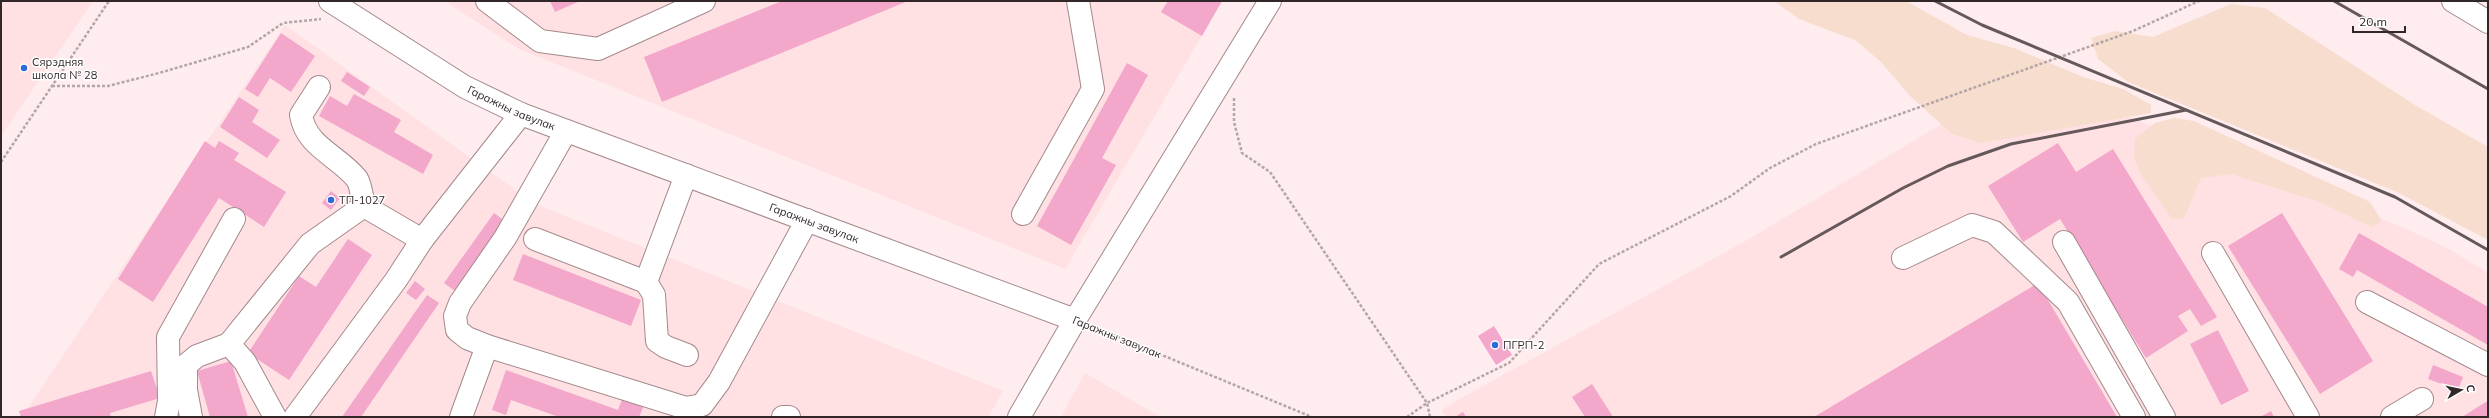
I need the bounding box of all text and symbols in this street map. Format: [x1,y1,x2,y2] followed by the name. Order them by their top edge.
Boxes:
[2353,8,2405,34] scale bar
[2359,14,2387,29] text: 20 m
[32,55,98,82] place label: Сярэдняя школа № 28
[19,63,29,73] marker: Сярэдняя школа № 28
[465,82,557,133] street label: Гаражны завулак
[339,193,385,207] place label: ТП-1027
[326,195,336,205] marker: ТП-1027
[767,200,861,246] street label: Гаражны завулак
[1071,313,1163,361] street label: Гаражны завулак
[1503,338,1545,352] place label: ПГРП-2
[1490,340,1500,350] marker: ПГРП-2
[2441,370,2481,410] north arrow
[2463,384,2478,394] text: С

